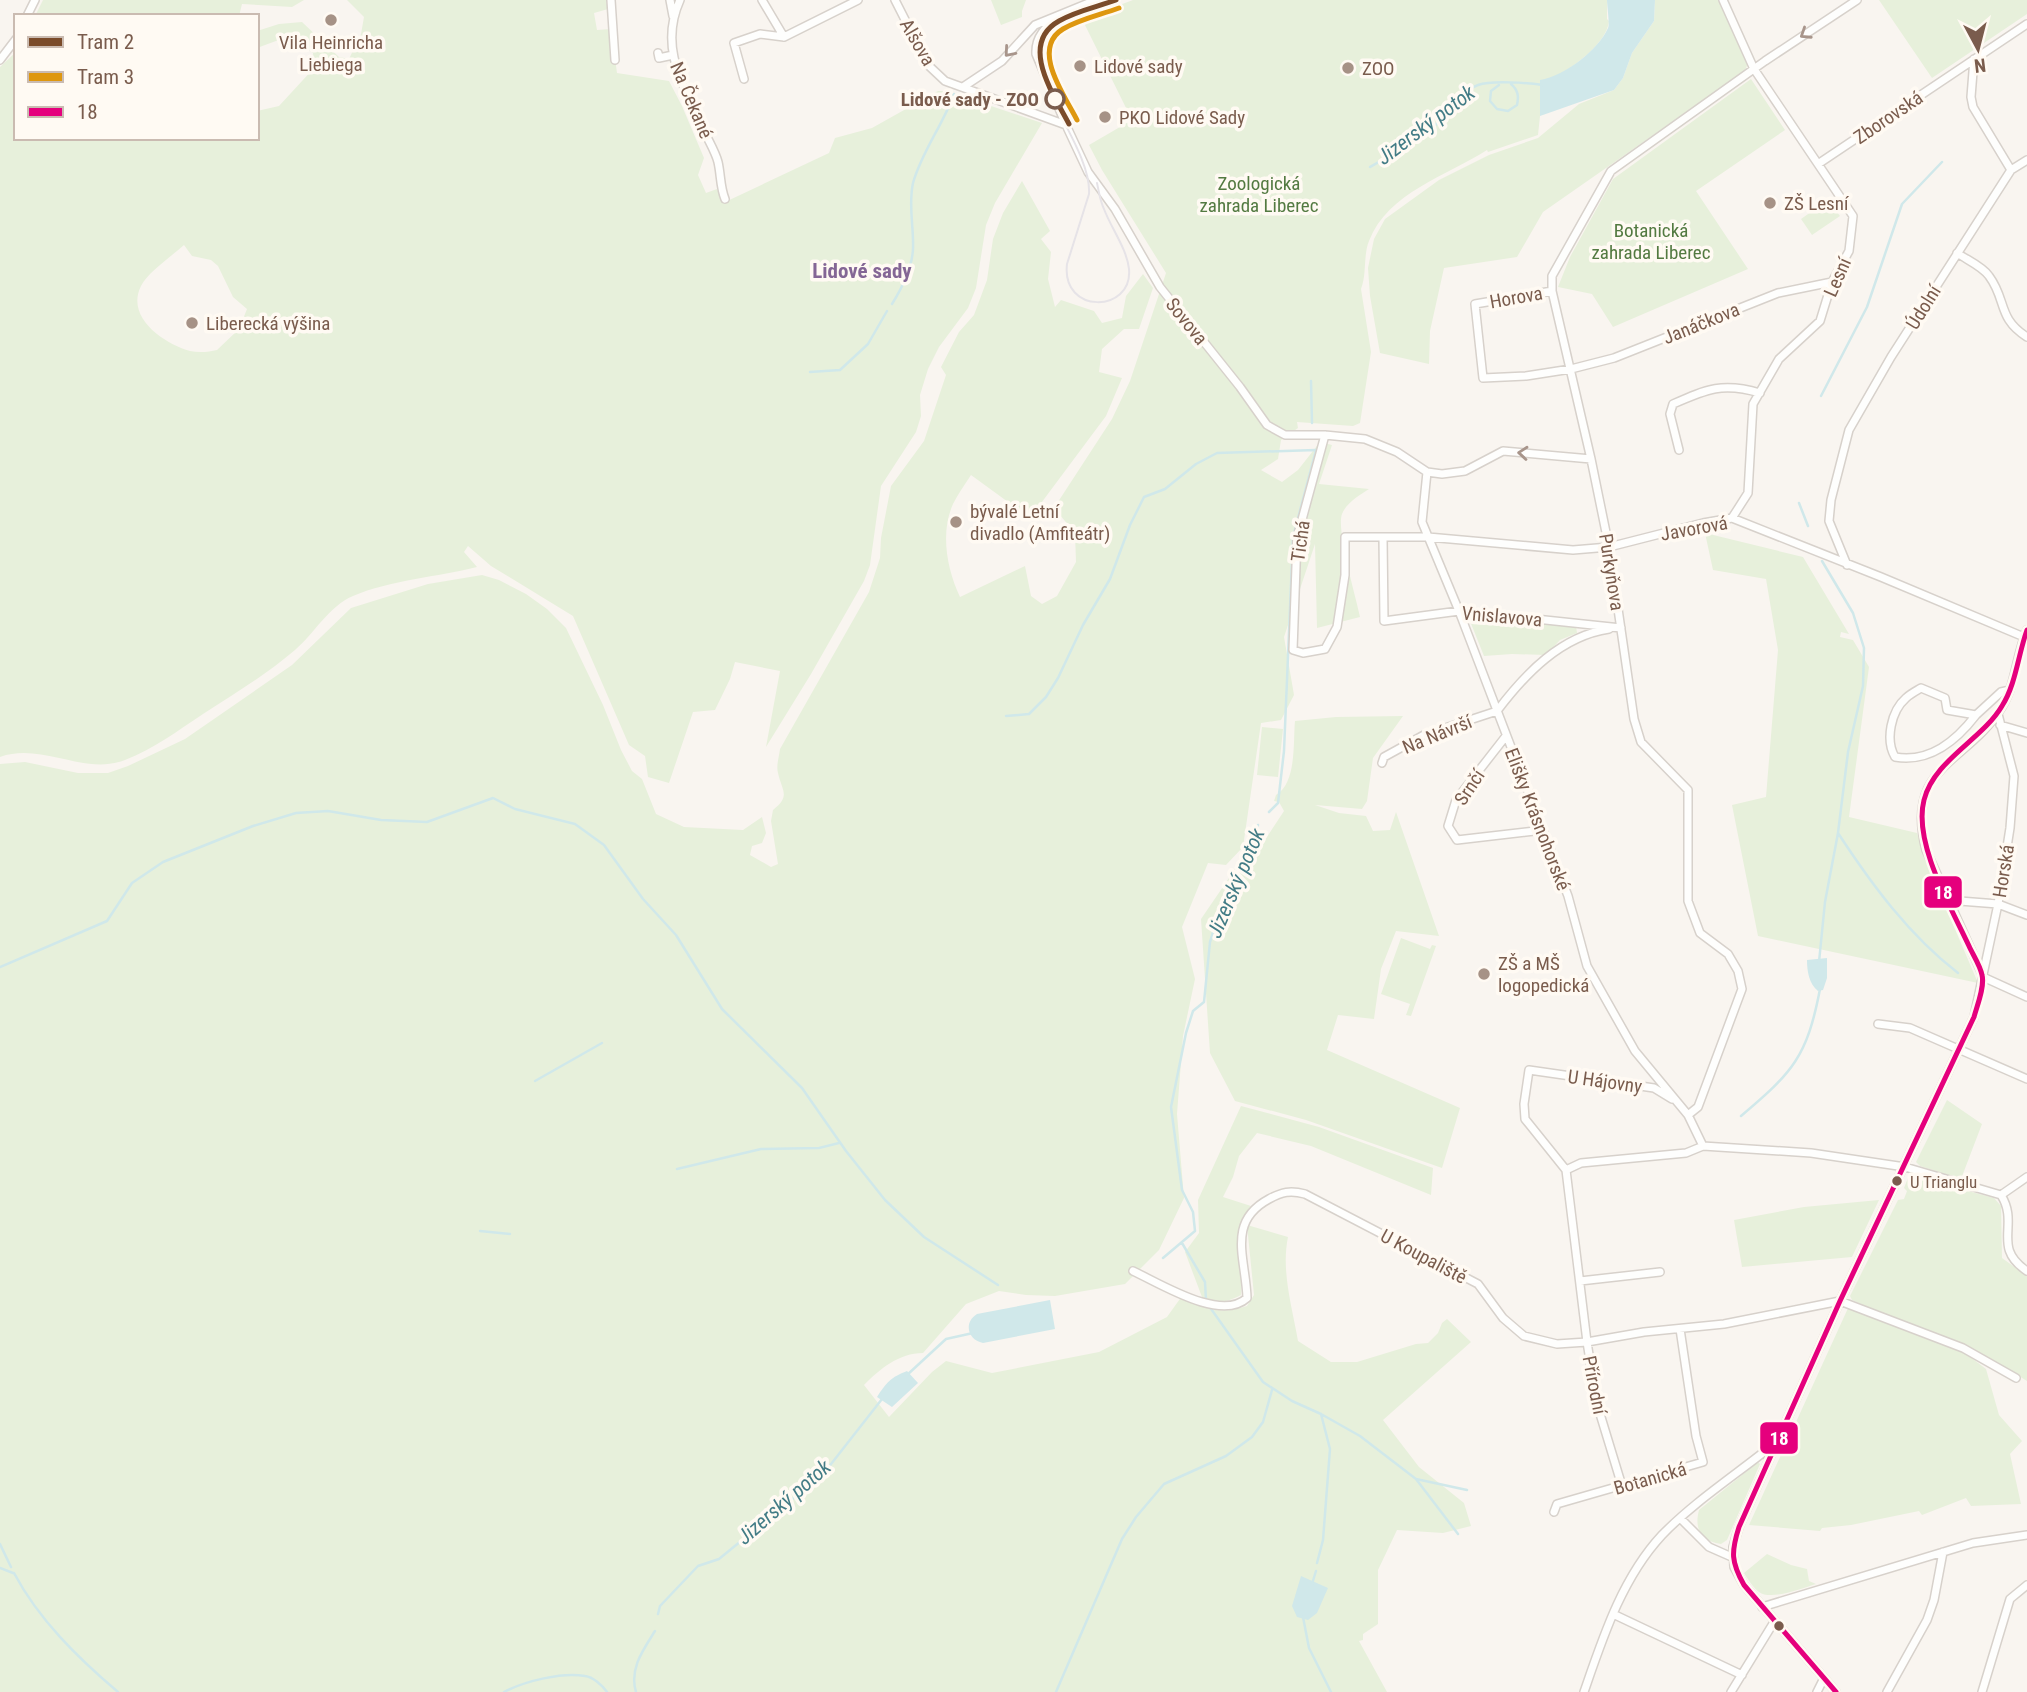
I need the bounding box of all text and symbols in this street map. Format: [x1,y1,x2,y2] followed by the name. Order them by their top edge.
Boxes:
[323,12,339,28] marker: Vila Heinricha Liebiega
[14,14,259,140] legend
[1943,14,2013,84] north arrow
[895,15,940,70] street label: Alšova
[1800,26,1813,39] one-way arrow
[77,30,134,54] text: Tram 2
[279,31,383,76] place label: Vila Heinricha Liebiega
[1005,44,1017,57] one-way arrow
[1973,53,1987,78] text: N
[1094,55,1183,78] place label: Lidové sady
[1362,57,1395,80] place label: ZOO
[1072,58,1088,74] marker: Lidové sady
[665,59,718,142] street label: Na Čekané
[1340,60,1356,76] marker: ZOO
[77,65,134,89] text: Tram 3
[1372,80,1480,170] water label: Jizerský potok
[1849,86,1927,149] street label: Zborovská
[901,88,1039,111] place label: Lidové sady - ZOO
[1045,89,1065,109] marker: Lidové sady - ZOO
[77,100,98,124] text: 18
[1119,106,1245,129] place label: PKO Lidové Sady
[1097,109,1113,125] marker: PKO Lidové Sady
[1200,172,1319,217] park label: Zoologická zahrada Liberec
[1784,192,1850,215] place label: ZŠ Lesní
[1762,195,1778,211] marker: ZŠ Lesní
[1592,219,1711,264] park label: Botanická zahrada Liberec
[1819,253,1857,300] street label: Lesní
[812,259,912,283] district label: Lidové sady
[1901,280,1947,334] street label: Údolní
[1488,282,1544,313] street label: Horova
[1161,293,1212,349] street label: Sovova
[1660,298,1743,349] street label: Janáčkova
[206,312,330,335] place label: Liberecká výšina
[184,315,200,331] marker: Liberecká výšina
[1518,446,1529,461] one-way arrow
[970,500,1110,545] place label: bývalé Letní divadlo (Amfiteátr)
[1659,511,1729,546] street label: Javorová
[948,514,964,530] marker: bývalé Letní divadlo (Amfiteátr)
[1286,519,1315,563] street label: Tichá
[1594,532,1629,612] street label: Purkyňova
[1461,602,1543,631] street label: Vnislavova
[1399,710,1477,759] street label: Na Návrší
[1500,745,1575,894] street label: Elišky Krásnohorské
[1449,764,1490,810] street label: Srnčí
[1202,824,1270,941] water label: Jizerský potok
[1988,843,2019,899] street label: Horská
[1923,875,1963,909] line badge: 18
[1933,881,1953,904] text: 18
[1498,952,1589,997] place label: ZŠ a MŠ logopedická
[1476,966,1492,982] marker: ZŠ a MŠ logopedická
[1566,1065,1644,1098] street label: U Hájovny
[1910,1172,1977,1192] place label: U Trianglu
[1890,1174,1904,1188] marker: U Trianglu
[1377,1224,1471,1289] street label: U Koupaliště
[1578,1354,1612,1418] street label: Přírodní
[1759,1421,1799,1455] line badge: 18
[1769,1427,1789,1450] text: 18
[732,1454,836,1549] water label: Jizerský potok
[1611,1457,1689,1500] street label: Botanická
[1772,1619,1786,1633] unlabelled marker

